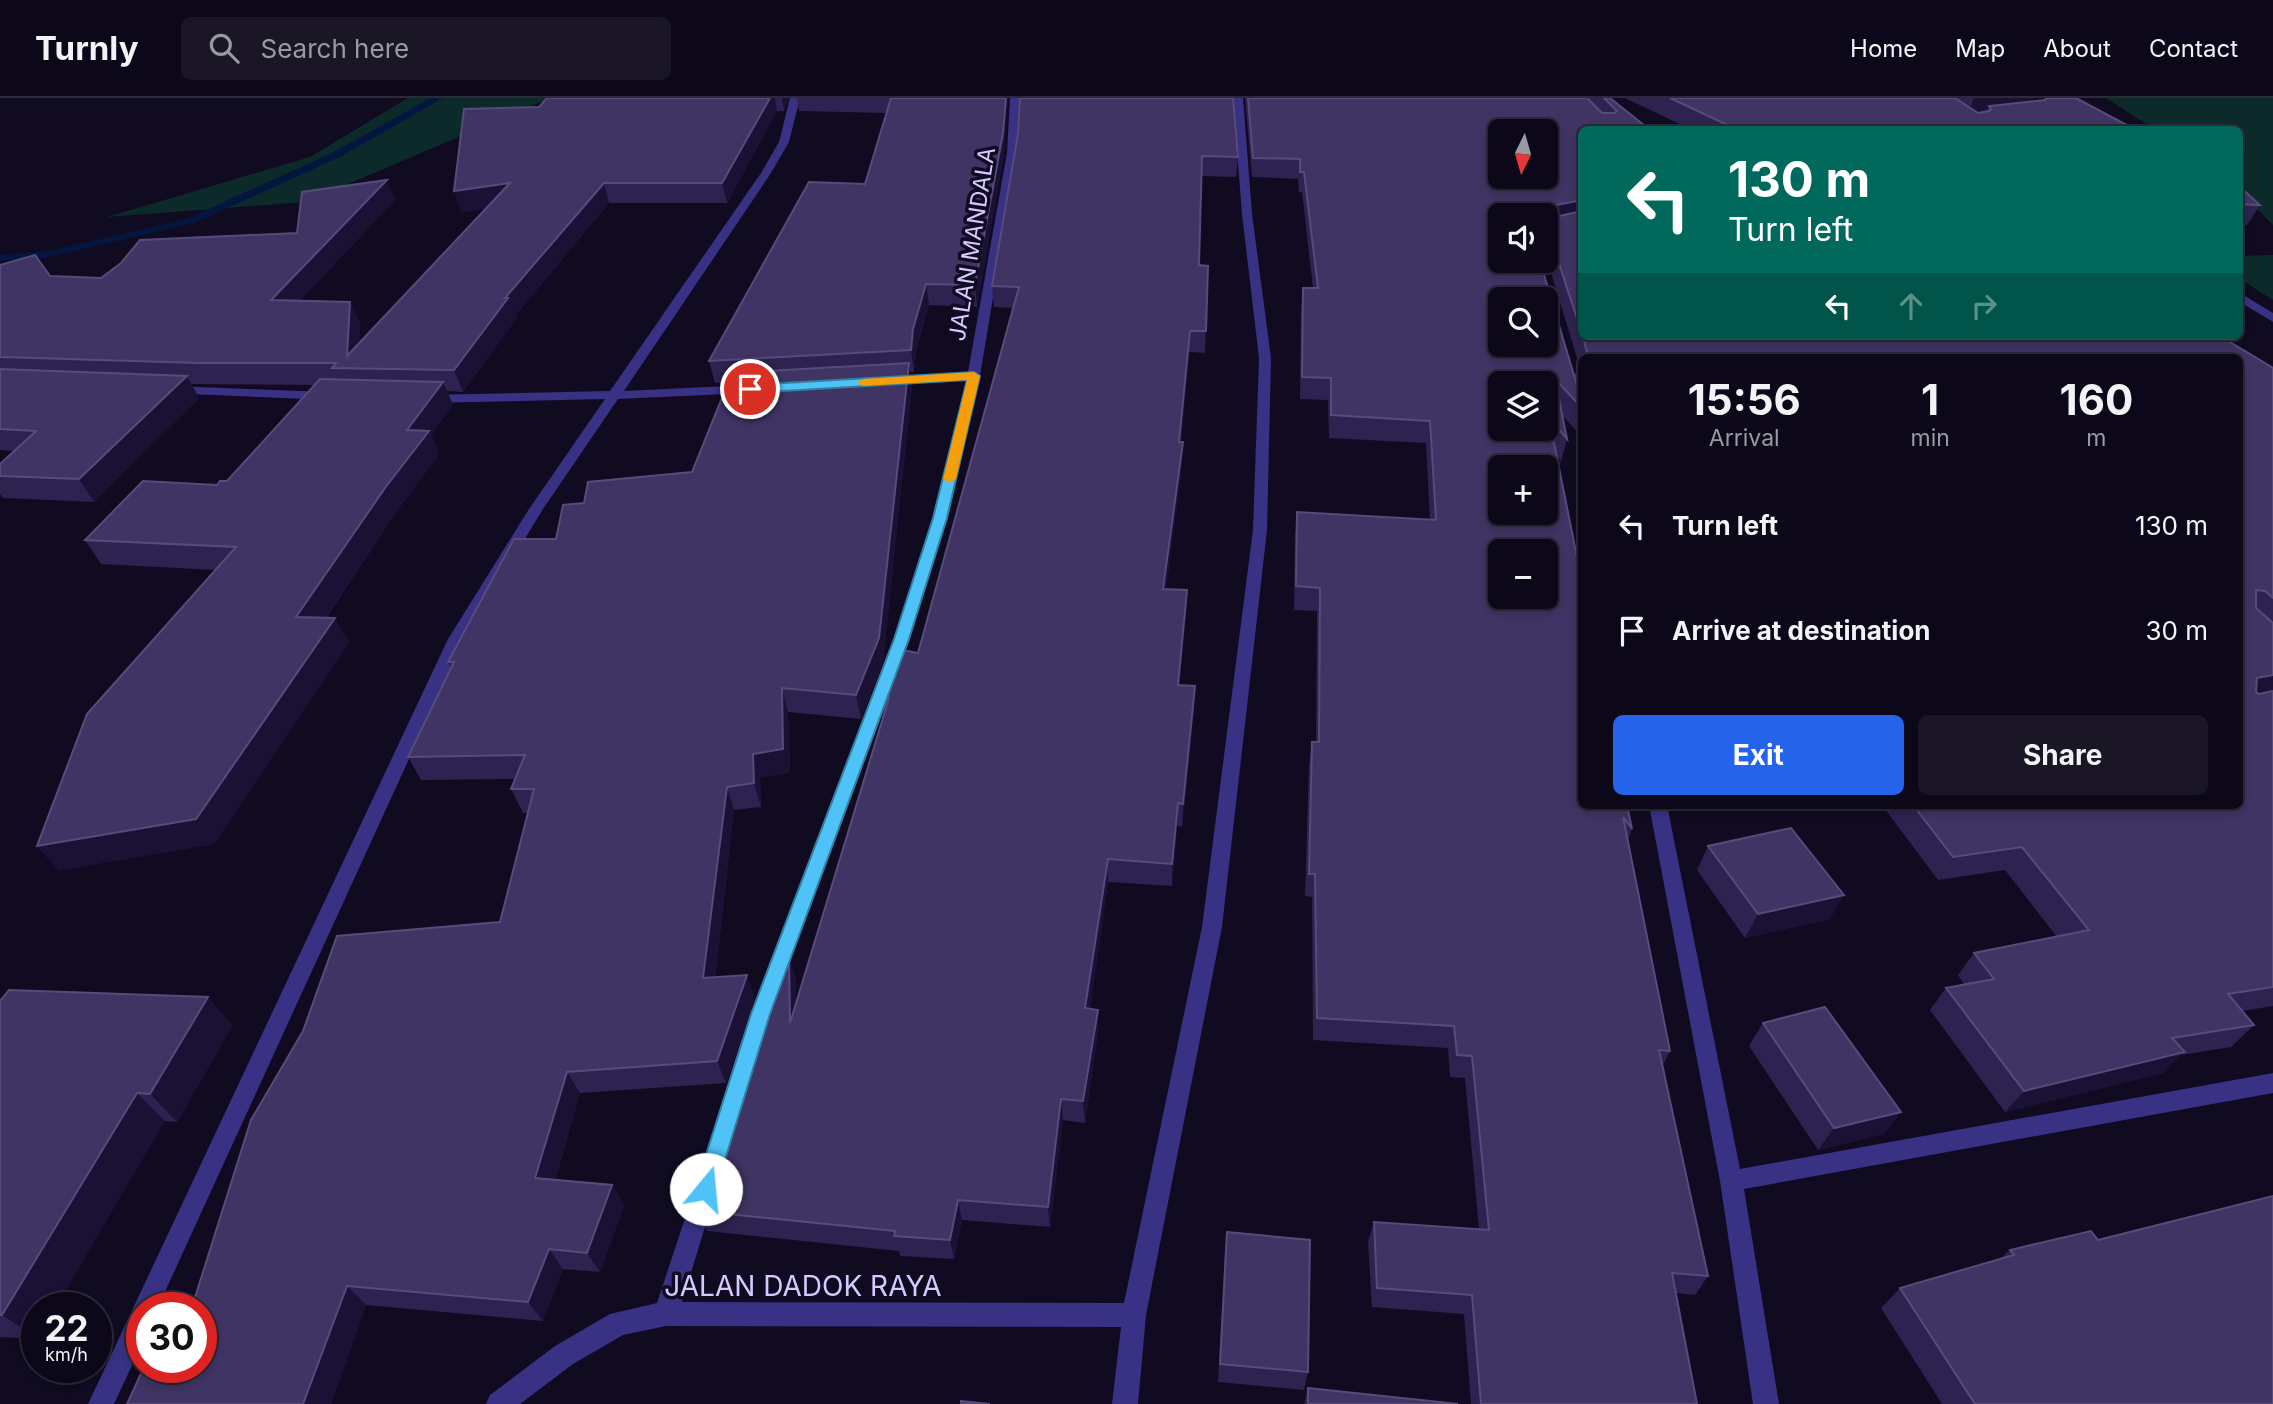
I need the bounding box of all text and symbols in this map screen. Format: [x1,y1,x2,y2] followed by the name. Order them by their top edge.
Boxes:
[181,17,671,80] search box
[35,28,139,68] text: Turnly
[205,29,243,67] icon: search
[261,33,409,64] text: Search here
[1850,34,1917,63] text: Home
[1955,34,2005,63] text: Map
[2043,34,2111,63] text: About
[2149,34,2238,63] text: Contact
[1488,119,1558,189] north arrow
[1488,119,1558,609] map controls
[943,145,1001,343] street label: JALAN MANDALA
[1728,150,1870,209] text: 130 m
[1613,154,1704,245] icon: left
[1488,203,1558,273] button: sound
[1728,210,1853,249] text: Turn left
[1488,287,1558,357] button: search
[1819,287,1857,325] icon: left
[1892,287,1930,325] icon: ahead
[1965,287,2003,325] icon: right
[720,359,780,419] pin
[731,370,769,408] icon: arrive
[1488,371,1558,441] button: layers
[1688,374,1801,425] text: 15:56
[1921,374,1939,425] text: 1
[2060,374,2133,425] text: 160
[1709,424,1780,452] text: Arrival
[1911,424,1950,452] text: min
[2086,424,2106,452] text: m
[1488,455,1558,525] button: +
[1613,507,1651,545] icon: left
[1672,510,1778,541] text: Turn left
[2135,510,2208,541] text: 130 m
[1488,539,1558,609] button: −
[1613,612,1651,650] icon: arrive
[1672,615,1931,646] text: Arrive at destination
[2145,615,2208,646] text: 30 m
[1613,715,1904,795] button: Exit
[1918,715,2208,795] button: Share
[669,1152,743,1226] position arrow
[664,1269,942,1303] street label: JALAN DADOK RAYA
[126,1292,217,1383] speed limit sign: 30
[44,1307,89,1349] text: 22
[45,1344,88,1365] text: km/h

